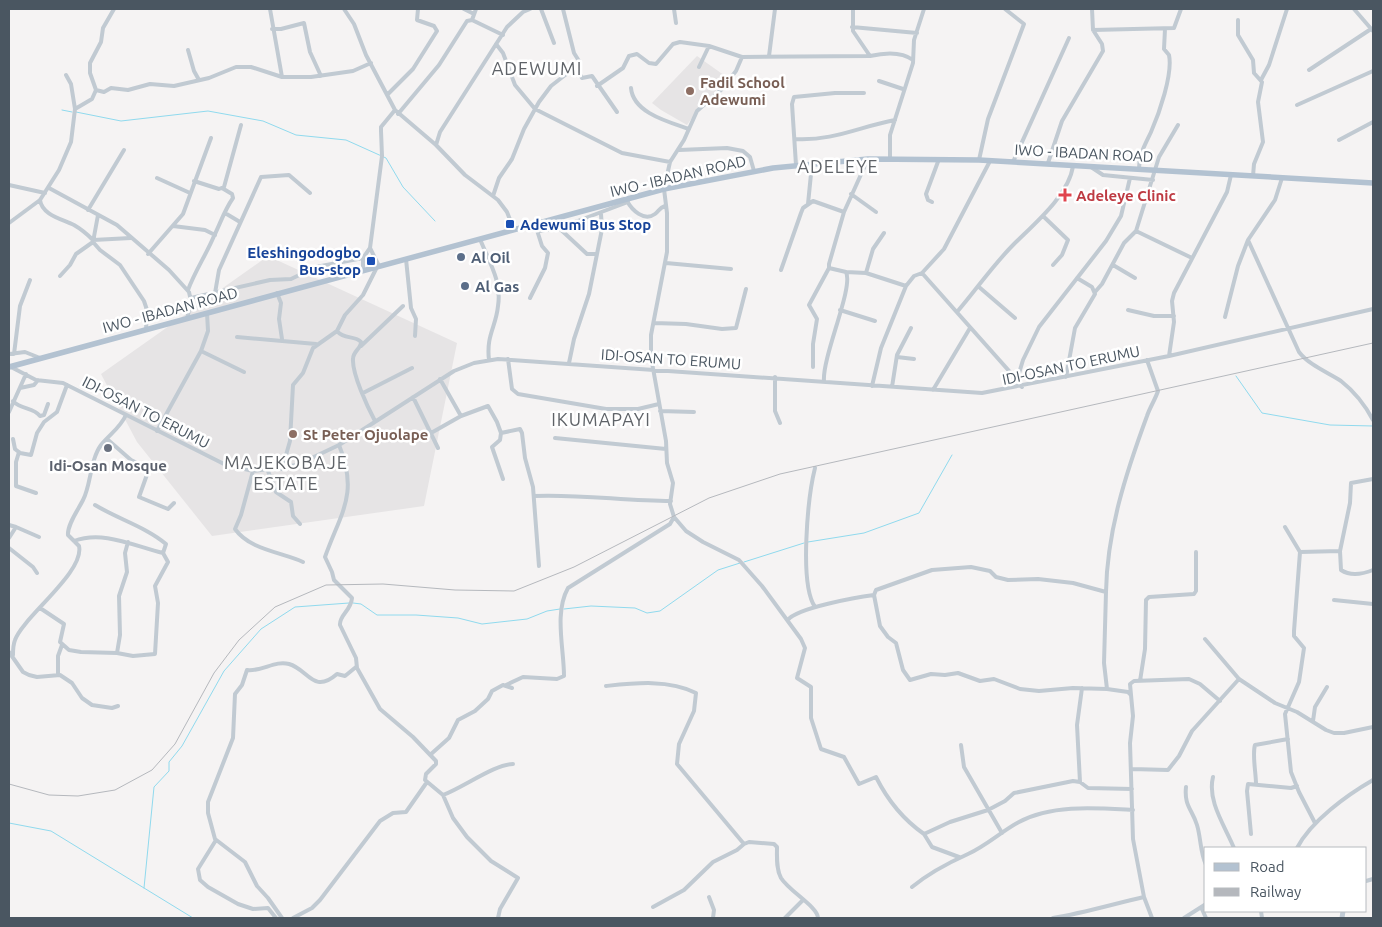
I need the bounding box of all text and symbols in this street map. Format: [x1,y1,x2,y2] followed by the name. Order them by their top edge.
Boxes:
[492,58,582,78] district label: ADEWUMI
[700,74,785,108] place label: Fadil School Adewumi
[684,85,696,97] marker: Fadil School Adewumi
[1014,141,1154,165] street label: IWO - IBADAN ROAD
[608,152,748,200] street label: IWO - IBADAN ROAD
[797,156,879,176] district label: ADELEYE
[1076,187,1176,204] place label: Adeleye Clinic
[1058,188,1072,202] marker: Adeleye Clinic
[520,216,651,233] place label: Adewumi Bus Stop
[504,218,516,230] marker: Adewumi Bus Stop
[247,244,361,278] place label: Eleshingodogbo Bus-stop
[471,249,511,266] place label: Al Oil
[455,251,467,263] marker: Al Oil
[365,255,377,267] marker: Eleshingodogbo Bus-stop
[475,278,519,295] place label: Al Gas
[459,280,471,292] marker: Al Gas
[101,284,239,336] street label: IWO - IBADAN ROAD
[1001,342,1141,388] street label: IDI-OSAN TO ERUMU
[600,346,742,372] street label: IDI-OSAN TO ERUMU
[80,373,212,451] street label: IDI-OSAN TO ERUMU
[551,409,651,429] district label: IKUMAPAYI
[303,426,428,443] place label: St Peter Ojuolape
[287,428,299,440] marker: St Peter Ojuolape
[102,442,114,454] marker: Idi-Osan Mosque
[224,452,348,493] district label: MAJEKOBAJE ESTATE
[49,457,167,474] place label: Idi-Osan Mosque
[1204,847,1367,912] legend
[1250,858,1285,875] text: Road
[1250,883,1301,900] text: Railway

